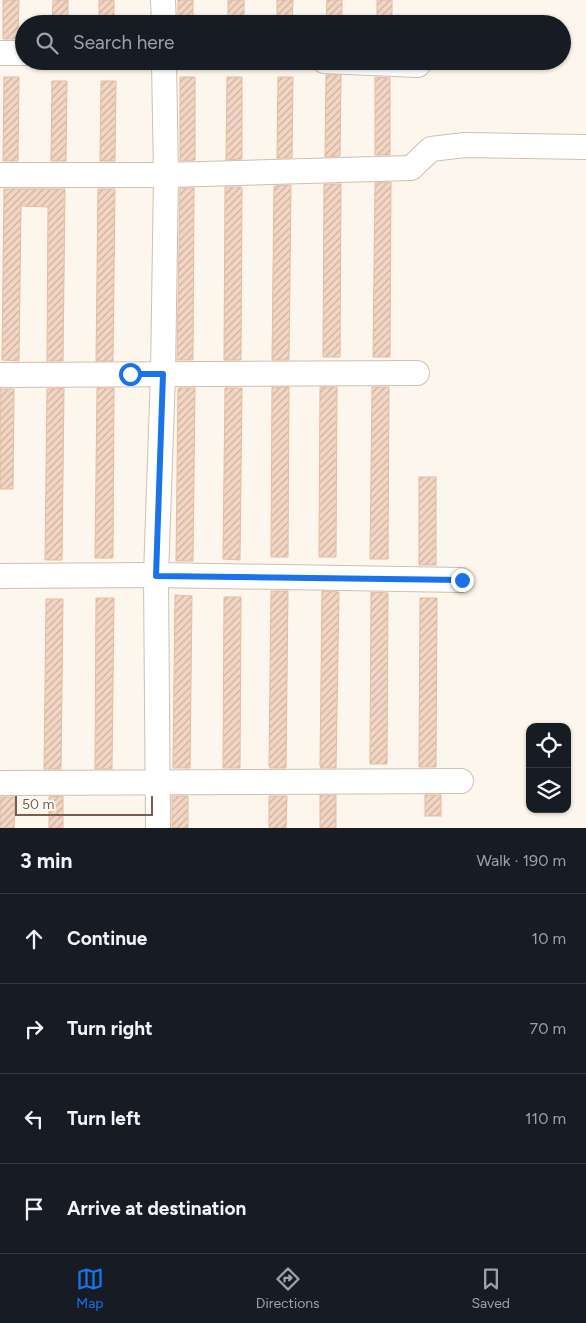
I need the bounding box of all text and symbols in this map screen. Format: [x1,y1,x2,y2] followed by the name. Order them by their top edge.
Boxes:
[15,15,571,70] search box
[33,29,61,57] icon: search
[73,31,175,54] text: Search here
[119,363,142,386] route start
[451,569,474,592] route end
[526,723,571,813] map controls
[526,723,571,768] button: locate
[526,768,571,813] button: layers
[15,793,152,816] scale bar
[22,796,54,813] text: 50 m
[20,848,72,873] text: 3 min
[476,851,566,870] text: Walk · 190 m
[20,925,48,953] icon: ahead
[67,927,147,950] text: Continue
[532,929,566,948] text: 10 m
[20,1015,48,1043] icon: right
[67,1017,153,1040] text: Turn right
[530,1019,566,1038] text: 70 m
[20,1105,48,1133] icon: left
[67,1107,141,1130] text: Turn left
[525,1109,566,1128] text: 110 m
[20,1195,48,1223] icon: arrive
[67,1197,246,1220] text: Arrive at destination
[76,1265,104,1312] tab: Map
[256,1265,320,1312] tab: Directions
[471,1265,510,1312] tab: Saved

